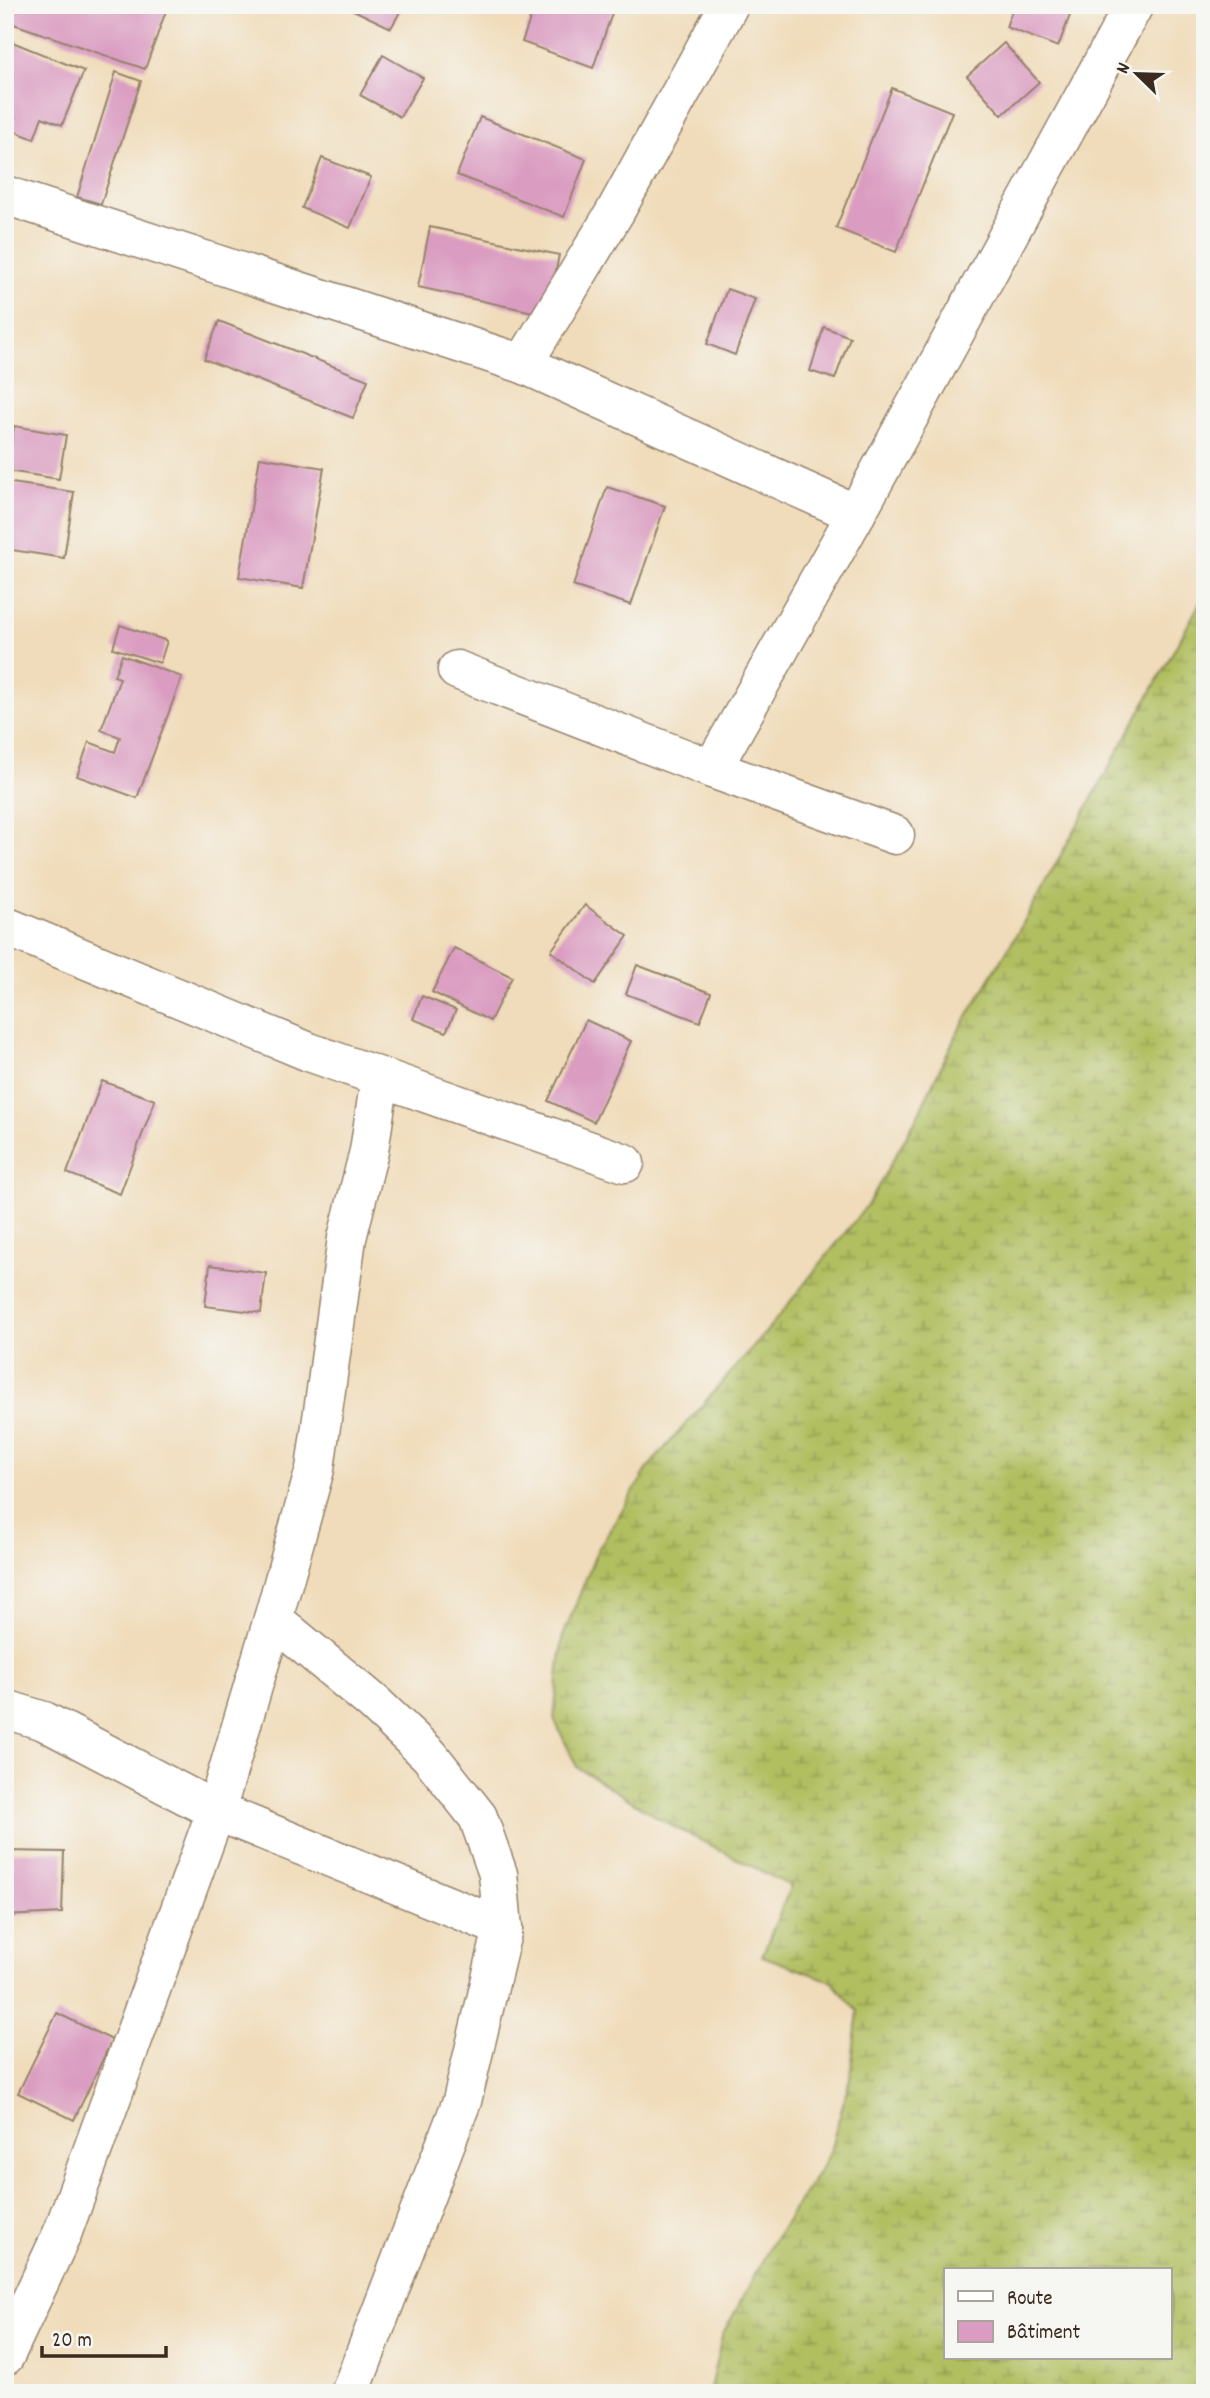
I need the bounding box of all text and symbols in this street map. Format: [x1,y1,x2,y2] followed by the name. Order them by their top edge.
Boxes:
[1102,38,1172,108] north arrow
[1110,59,1139,78] text: N
[944,2268,1172,2360] legend
[1007,2285,1053,2315] text: Route
[42,2314,166,2358] scale bar
[1007,2319,1080,2349] text: Bâtiment
[52,2327,92,2357] text: 20 m

